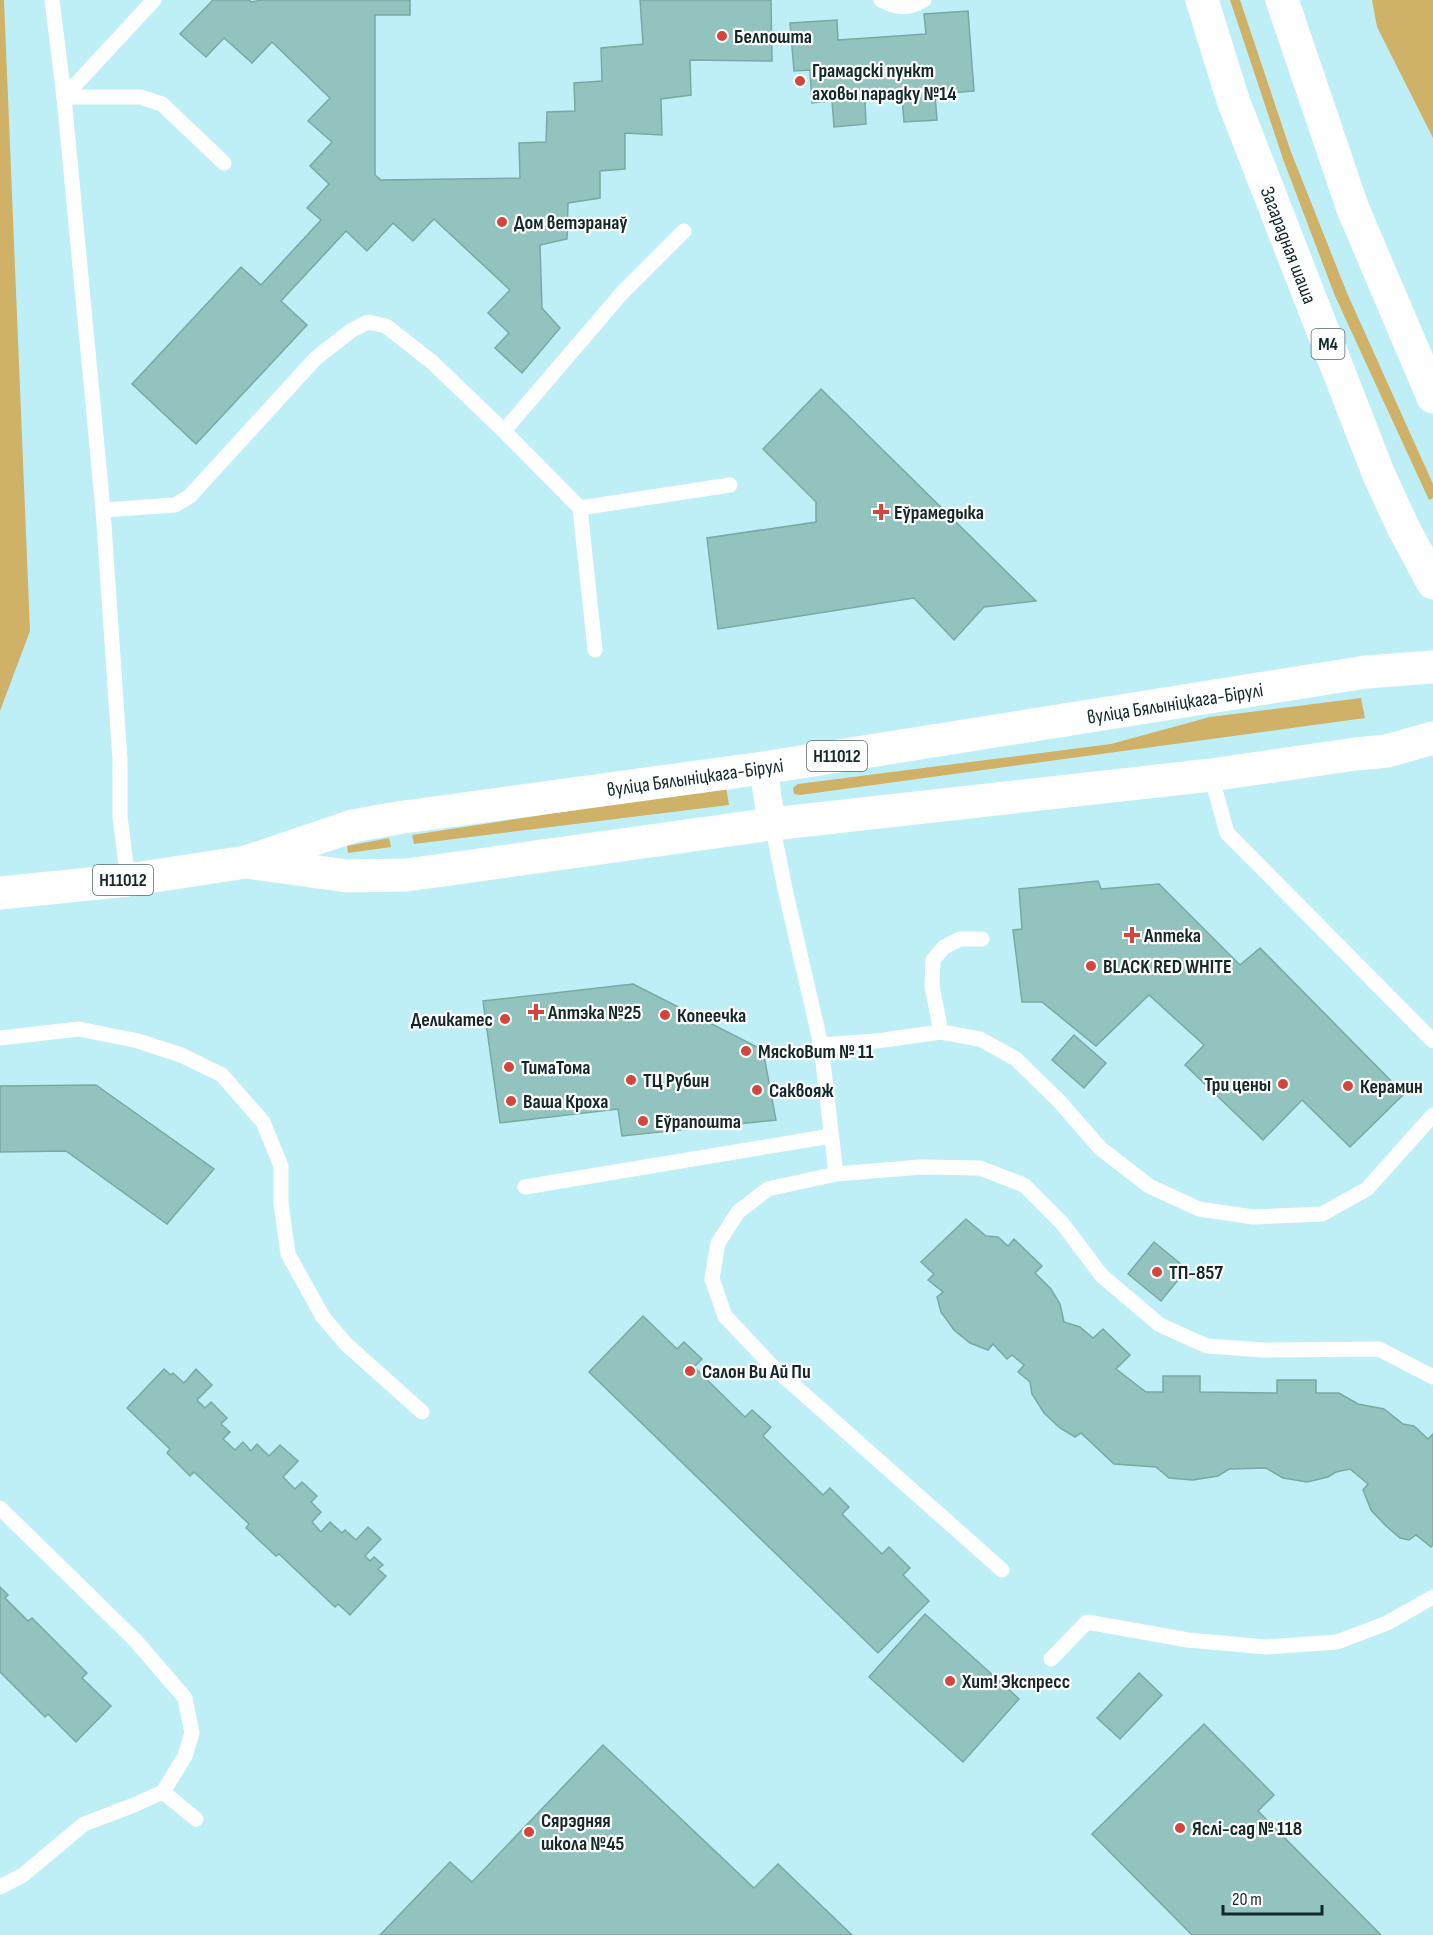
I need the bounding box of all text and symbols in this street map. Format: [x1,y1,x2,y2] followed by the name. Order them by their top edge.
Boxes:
[734,25,812,49] place label: Белпошта
[715,29,729,43] marker: Белпошта
[812,59,957,106] place label: Грамадскі пункт аховы парадку №14
[793,74,807,88] marker: Грамадскі пункт аховы парадку №14
[1255,183,1321,307] street label: Загарадная шаша
[514,211,628,235] place label: Дом ветэранаў
[495,215,509,229] marker: Дом ветэранаў
[1312,329,1344,359] road number: М4
[894,501,984,525] place label: Еўрамедыка
[872,503,890,521] marker: Еўрамедыка
[1085,678,1265,730] street label: вуліца Бялыніцкага-Бірулі
[807,741,867,771] road number: Н11012
[605,754,785,802] street label: вуліца Бялыніцкага-Бірулі
[93,865,153,895] road number: Н11012
[1143,924,1201,948] place label: Аптека
[1125,928,1139,942] marker: Аптека
[1103,955,1232,979] place label: BLACK RED WHITE
[1084,959,1098,973] marker: BLACK RED WHITE
[547,1001,641,1025] place label: Аптэка №25
[677,1004,746,1028] place label: Копеечка
[529,1005,543,1019] marker: Аптэка №25
[411,1008,493,1032] place label: Деликатес
[658,1008,672,1022] marker: Копеечка
[498,1012,512,1026] marker: Деликатес
[758,1040,874,1064] place label: МяскоВит № 11
[739,1044,753,1058] marker: МяскоВит № 11
[521,1056,591,1080] place label: ТимаТома
[502,1060,516,1074] marker: ТимаТома
[643,1069,709,1093] place label: ТЦ Рубин
[624,1073,638,1087] marker: ТЦ Рубин
[1204,1073,1271,1097] place label: Три цены
[1360,1075,1423,1099] place label: Керамин
[1276,1077,1290,1091] marker: Три цены
[769,1079,834,1103] place label: Саквояж
[1341,1079,1355,1093] marker: Керамин
[750,1083,764,1097] marker: Саквояж
[523,1090,608,1114] place label: Ваша Кроха
[504,1094,518,1108] marker: Ваша Кроха
[655,1110,741,1134] place label: Еўрапошта
[636,1114,650,1128] marker: Еўрапошта
[1169,1261,1223,1285] place label: ТП-857
[1150,1265,1164,1279] marker: ТП-857
[702,1360,811,1384] place label: Салон Ви Ай Пи
[683,1364,697,1378] marker: Салон Ви Ай Пи
[961,1670,1070,1694] place label: Хит! Экспресс
[943,1674,957,1688] marker: Хит! Экспресс
[541,1809,625,1856] place label: Сярэдняя школа №45
[1192,1817,1302,1841] place label: Яслі-сад № 118
[1173,1821,1187,1835] marker: Яслі-сад № 118
[522,1825,536,1839] marker: Сярэдняя школа №45
[1223,1878,1322,1916] scale bar
[1232,1889,1262,1910] text: 20 m

